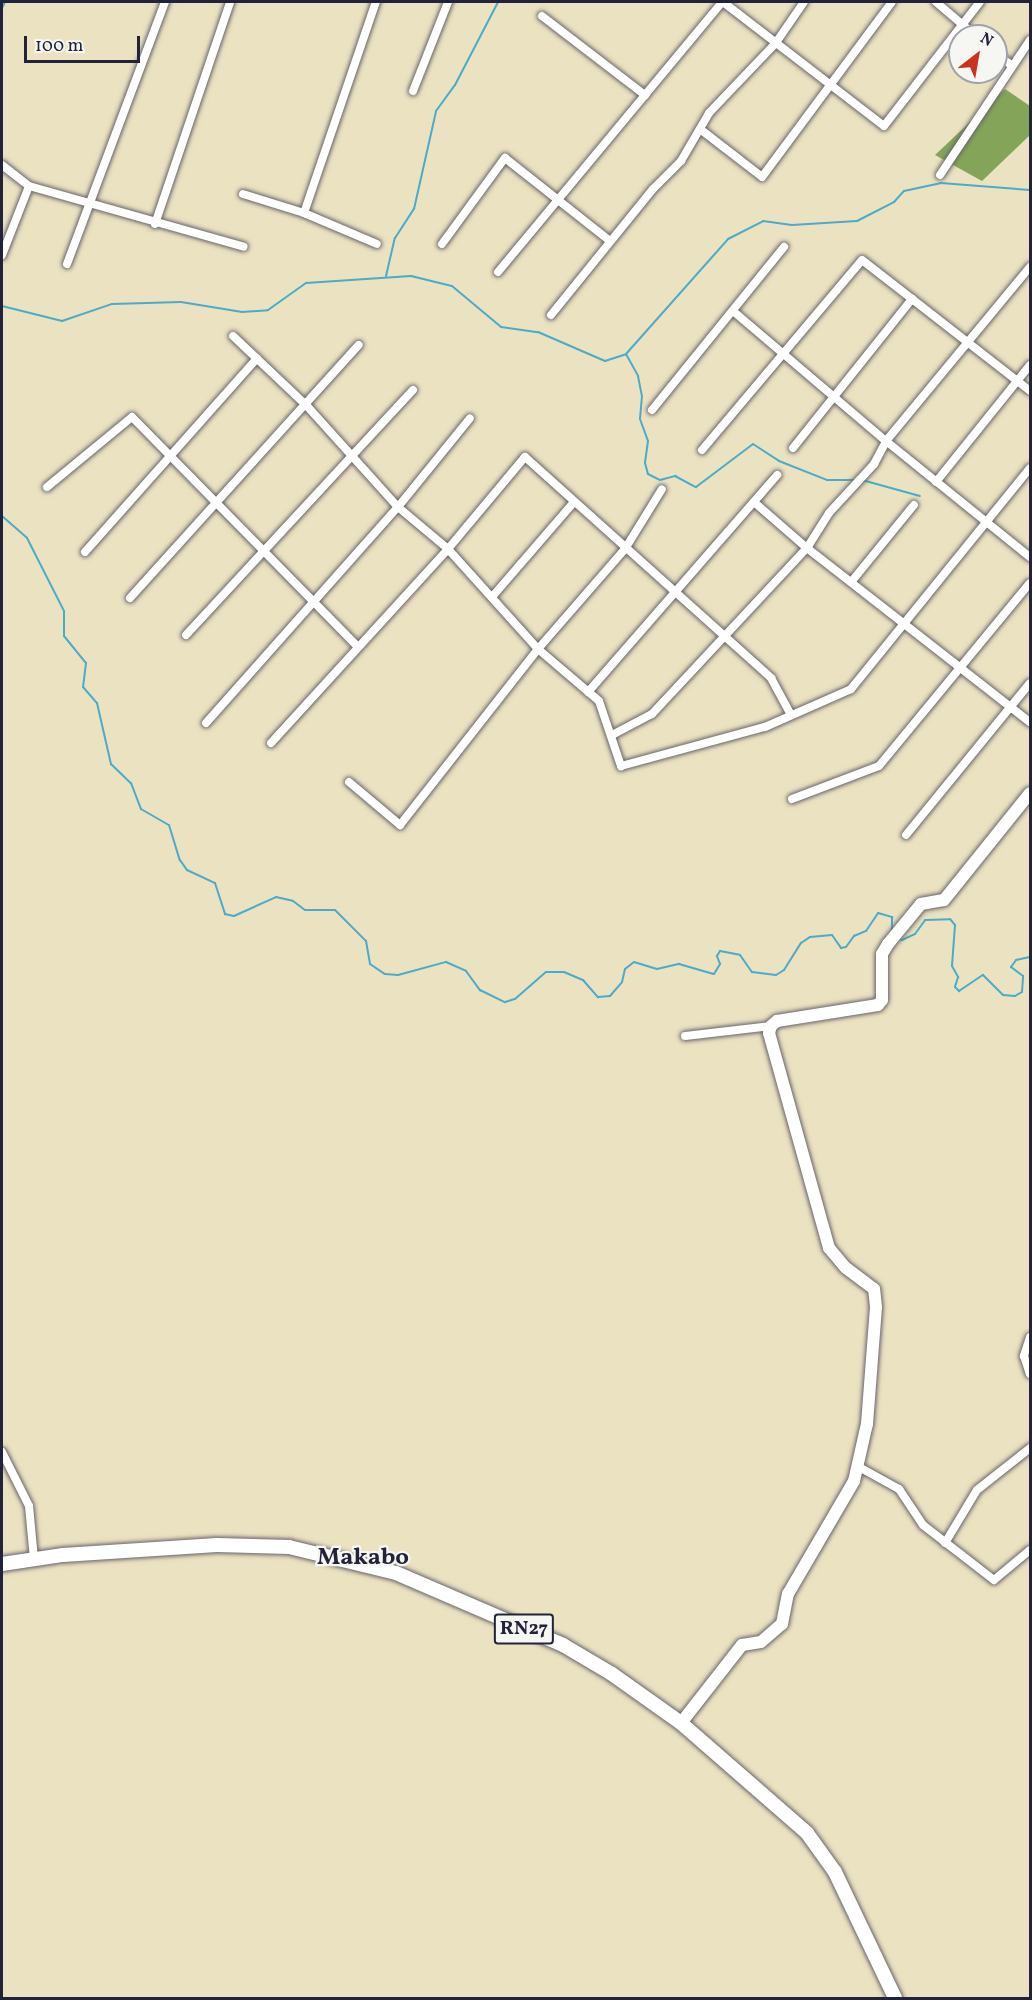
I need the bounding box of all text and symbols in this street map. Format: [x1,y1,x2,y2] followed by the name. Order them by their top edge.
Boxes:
[27,24,142,62] scale bar
[948,24,1008,84] north arrow
[976,28,997,53] text: N
[35,34,84,59] text: 100 m
[317,1545,409,1573] district label: Makabo
[492,1612,556,1646] road number: RN27

